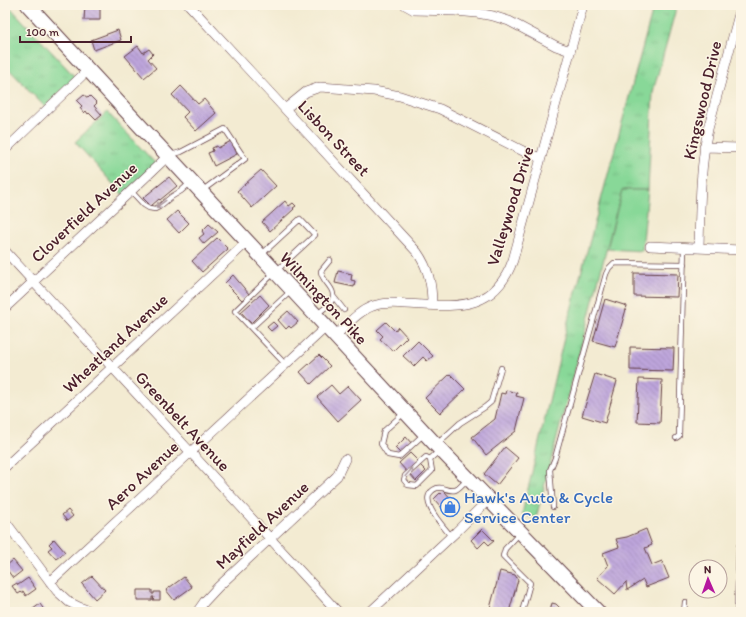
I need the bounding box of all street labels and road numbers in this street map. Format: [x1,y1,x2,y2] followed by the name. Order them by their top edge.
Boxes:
[679,39,725,161] street label: Kingswood Drive
[294,96,374,180] street label: Lisbon Street
[482,144,538,268] street label: Valleywood Drive
[27,158,141,266] street label: Cloverfield Avenue
[276,247,372,349] street label: Wilmington Pike
[58,289,172,397] street label: Wheatland Avenue
[131,367,235,475] street label: Greenbelt Avenue
[101,436,183,514] street label: Aero Avenue
[211,477,313,573] street label: Mayfield Avenue

